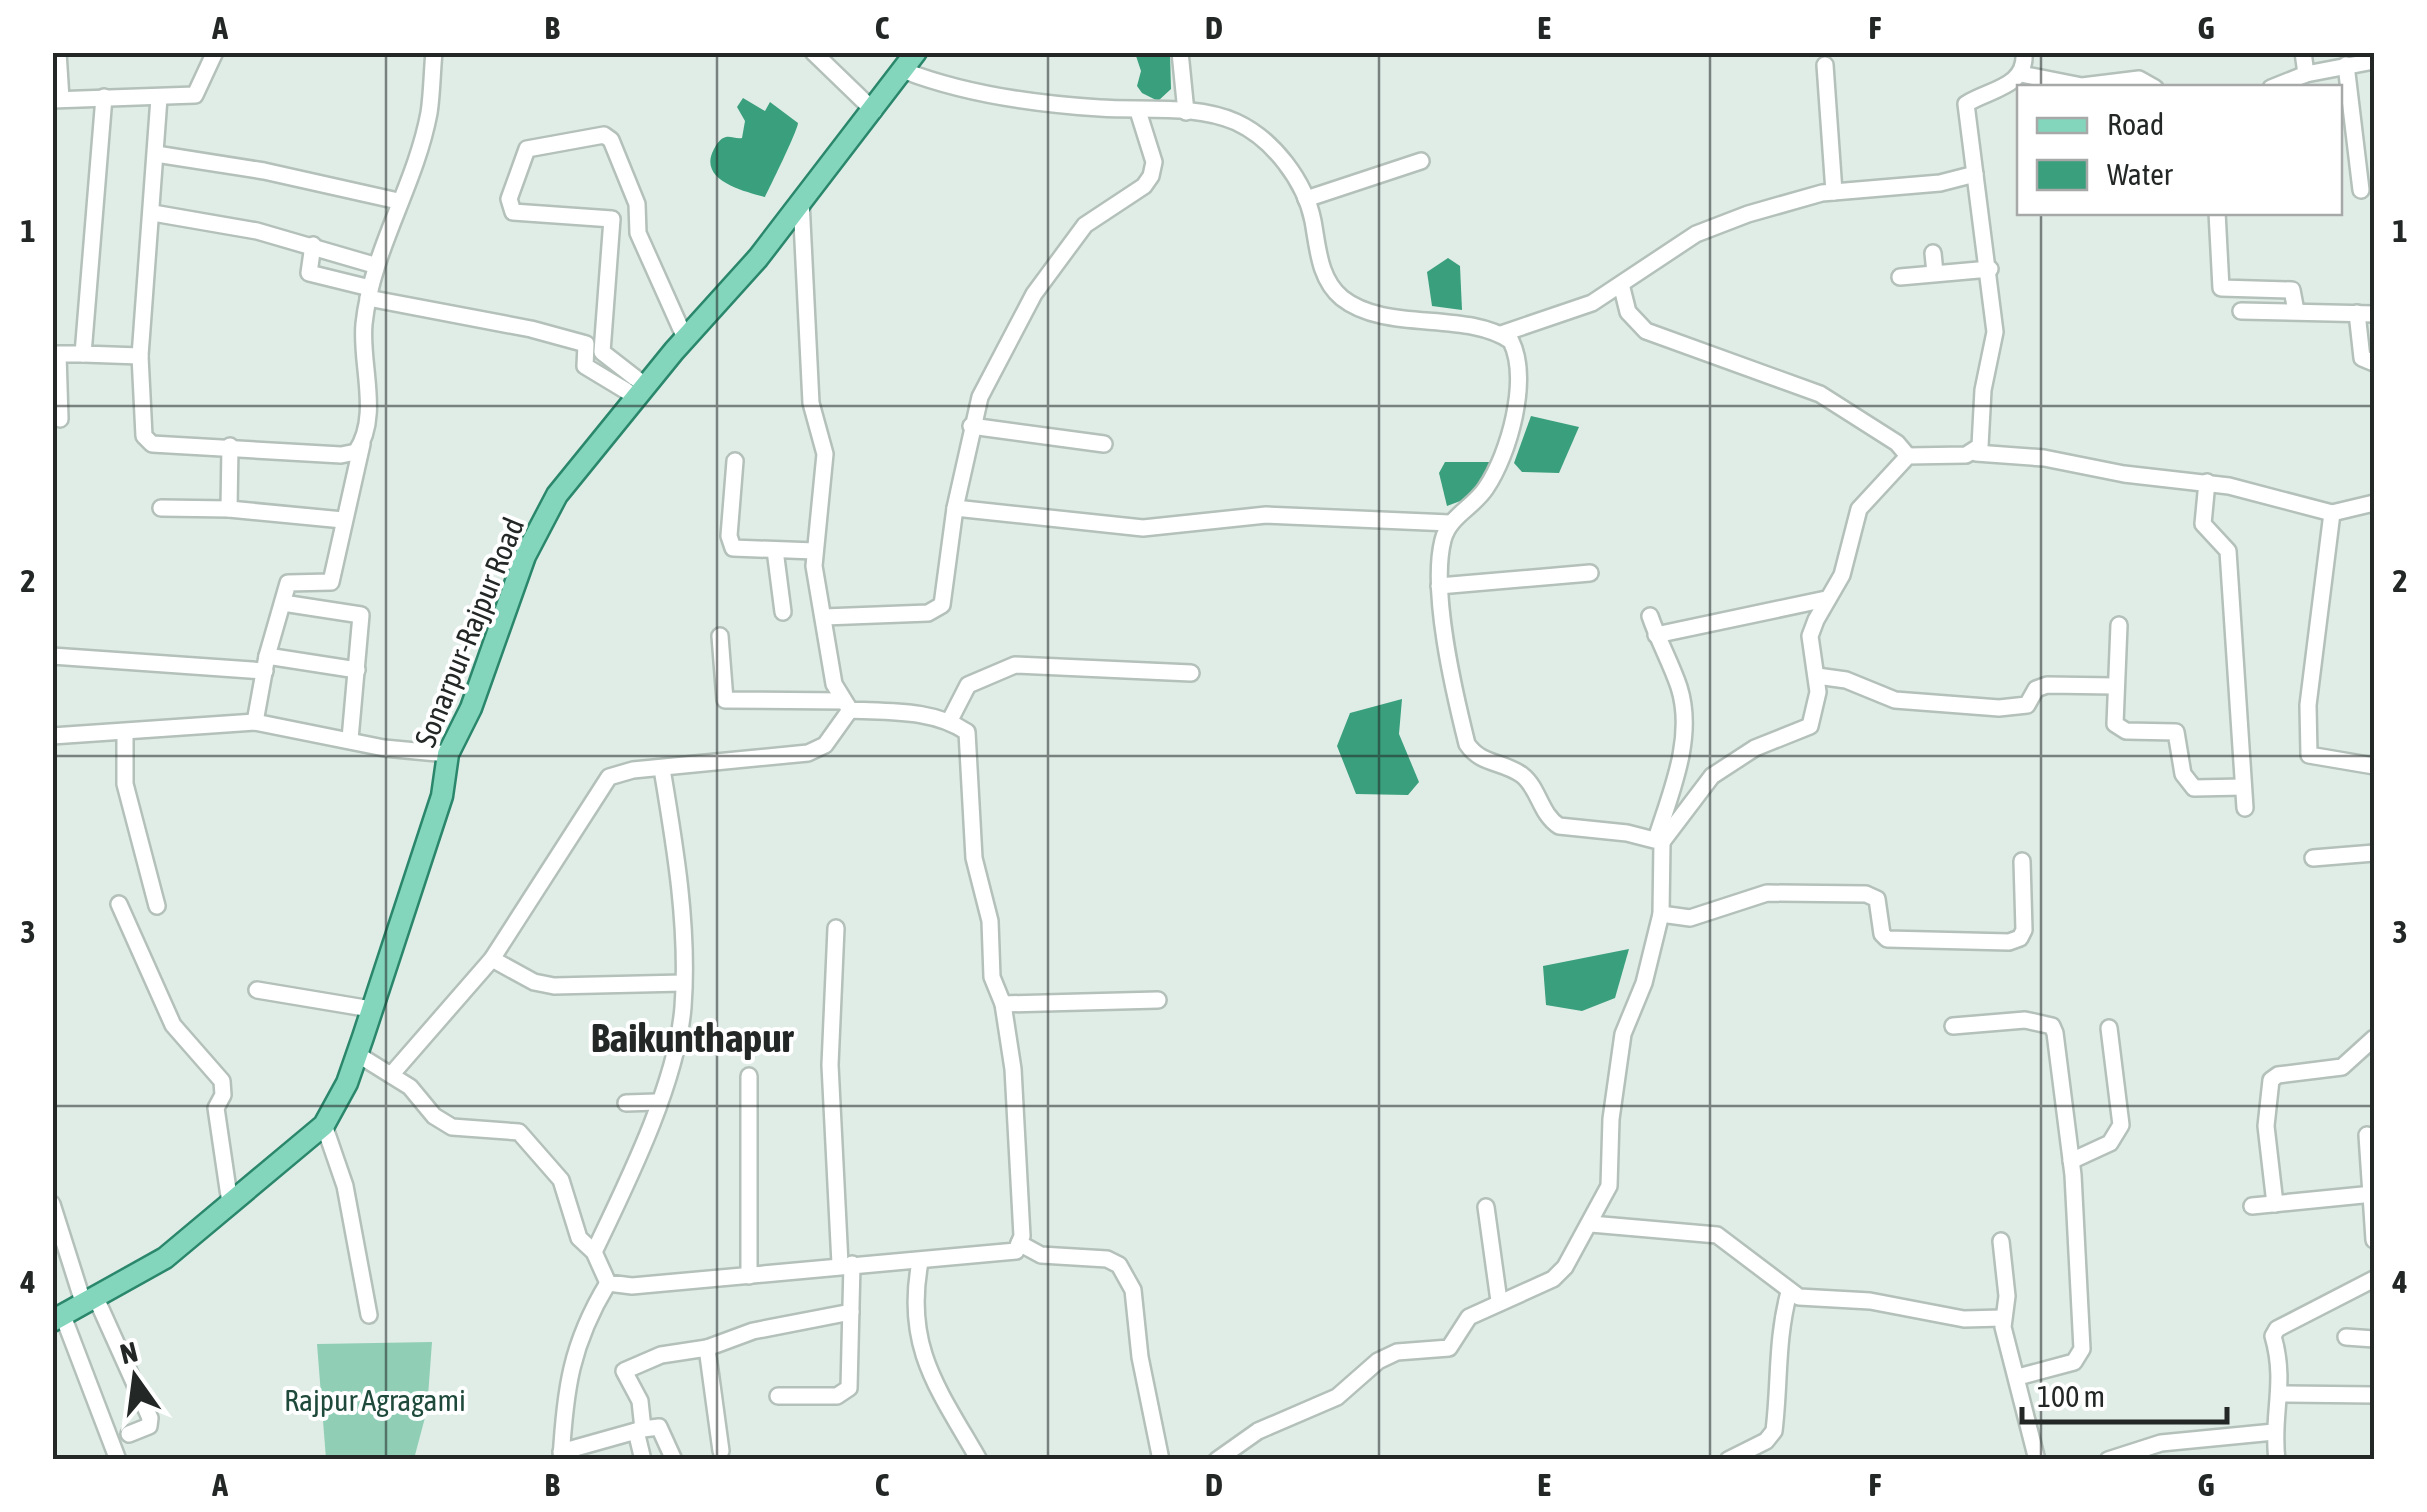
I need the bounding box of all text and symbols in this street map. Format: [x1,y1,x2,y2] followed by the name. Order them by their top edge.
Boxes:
[211,9,228,46] text: A
[544,9,560,46] text: B
[875,9,890,46] text: C
[1205,9,1223,46] text: D
[1537,9,1551,46] text: E
[1869,9,1882,46] text: F
[2198,9,2215,46] text: G
[2017,85,2342,215] legend
[2107,107,2164,141] text: Road
[2107,157,2174,191] text: Water
[20,212,36,249] text: 1
[2392,212,2408,249] text: 1
[408,513,530,751] street label: Sonarpur-Rajpur Road
[20,562,36,599] text: 2
[2392,562,2408,599] text: 2
[20,913,36,950] text: 3
[2392,913,2408,950] text: 3
[591,1015,795,1060] district label: Baikunthapur
[19,1263,36,1300] text: 4
[2391,1263,2408,1300] text: 4
[85,1327,185,1427] north arrow
[117,1335,141,1370] text: N
[2022,1362,2227,1424] scale bar
[2037,1379,2105,1413] text: 100 m
[284,1383,466,1417] park label: Rajpur Agragami
[211,1466,228,1503] text: A
[544,1466,560,1503] text: B
[875,1466,890,1503] text: C
[1205,1466,1223,1503] text: D
[1537,1466,1551,1503] text: E
[1869,1466,1882,1503] text: F
[2198,1466,2215,1503] text: G

